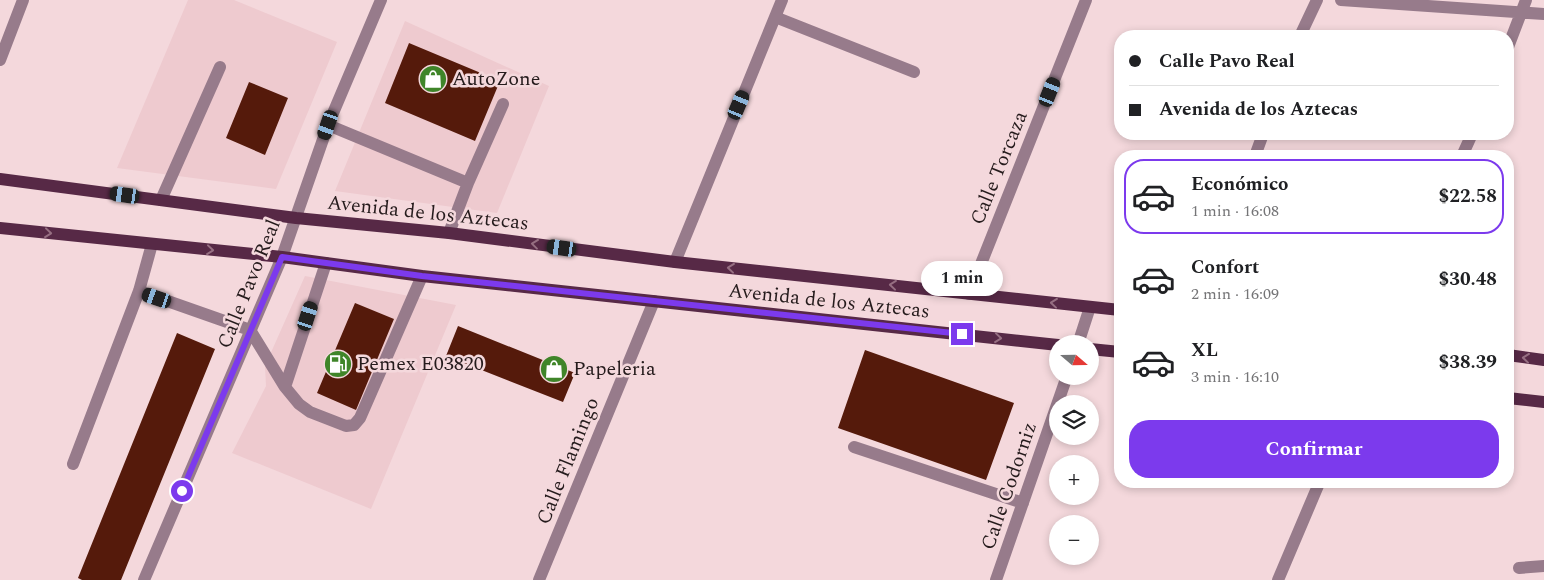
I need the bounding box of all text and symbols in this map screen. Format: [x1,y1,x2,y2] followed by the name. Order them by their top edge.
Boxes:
[1159,47,1295,76] text: Calle Pavo Real
[418,64,448,94] shop icon: AutoZone
[452,64,540,94] place label: AutoZone
[1037,75,1062,109] car
[726,88,751,122] car
[1159,95,1358,124] text: Avenida de los Aztecas
[963,106,1036,229] street label: Calle Torcaza
[316,108,339,142] car
[1191,170,1288,199] text: Económico
[1131,174,1176,219] icon: car
[1439,182,1497,211] text: $22.58
[109,185,140,205] car
[326,188,530,238] street label: Avenida de los Aztecas
[1191,199,1279,223] text: 1 min · 16:08
[209,215,289,353] street label: Calle Pavo Real
[45,227,53,238] one-way arrow
[546,238,577,258] car
[531,239,539,250] one-way arrow
[206,244,214,255] one-way arrow
[1191,253,1259,282] text: Confort
[1131,257,1176,302] icon: car
[921,262,1003,296] callout: 1 min
[727,263,735,274] one-way arrow
[1439,265,1497,294] text: $30.48
[941,266,983,290] text: 1 min
[727,276,931,326] street label: Avenida de los Aztecas
[888,280,896,291] one-way arrow
[1191,282,1279,306] text: 2 min · 16:09
[140,286,173,310] car
[1050,298,1058,309] one-way arrow
[296,299,319,333] car
[951,323,973,345] route end
[994,332,1002,343] one-way arrow
[1049,335,1099,385] north arrow
[1049,335,1099,565] map controls
[1191,336,1218,365] text: XL
[1131,340,1176,385] icon: car
[1439,348,1497,377] text: $38.39
[323,349,353,379] fuel station icon: Pemex E03820
[357,349,484,379] place label: Pemex E03820
[1521,352,1529,363] one-way arrow
[539,354,569,384] shop icon: Papeleria
[573,354,656,384] place label: Papeleria
[1191,365,1279,389] text: 3 min · 16:10
[529,393,607,529] street label: Calle Flamingo
[1049,395,1099,445] button: layers
[973,418,1045,554] street label: Calle Codorniz
[1129,420,1499,478] button: Confirmar
[1049,455,1099,505] button: +
[171,480,193,502] route start
[1049,515,1099,565] button: −

